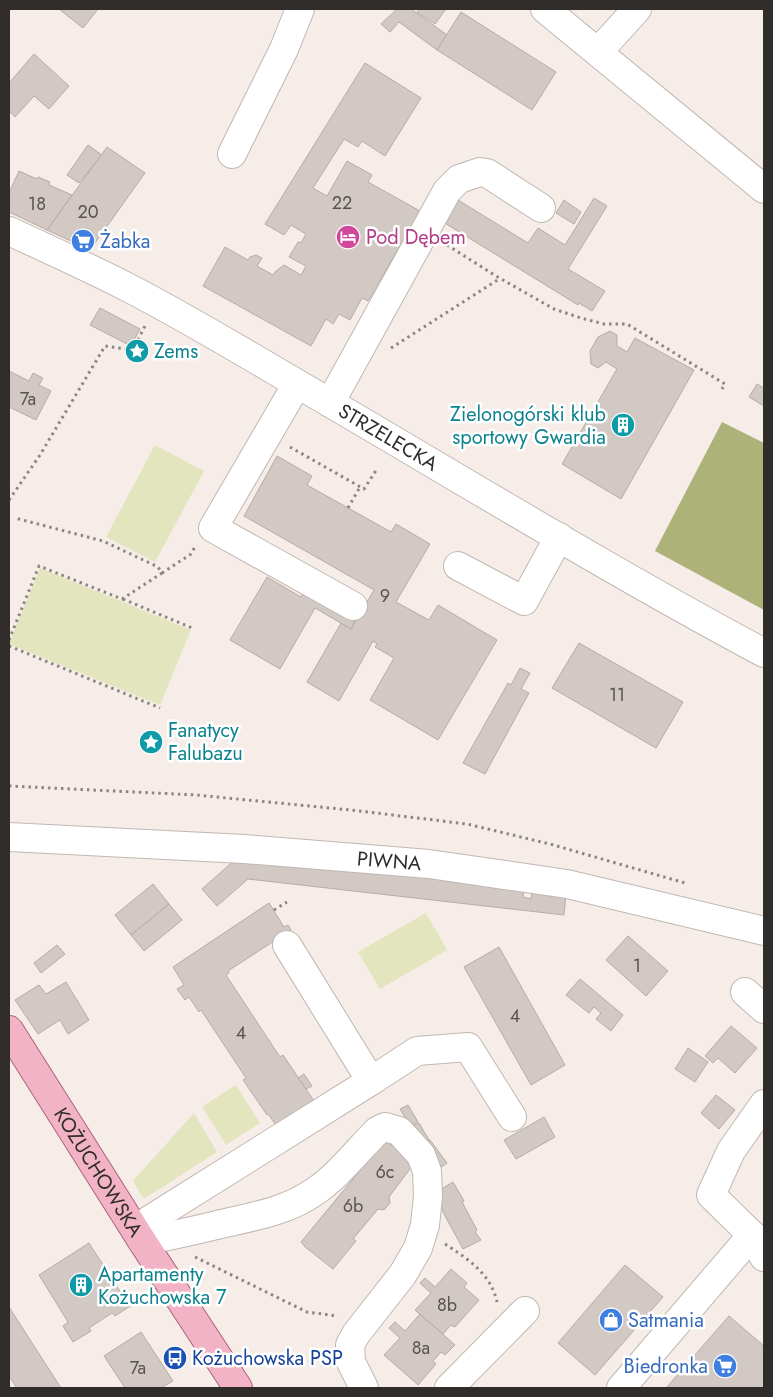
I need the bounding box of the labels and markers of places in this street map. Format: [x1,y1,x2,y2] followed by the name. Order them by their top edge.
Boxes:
[366,223,466,252] place label: Pod Dębem
[335,224,361,250] hotel icon: Pod Dębem
[100,227,150,256] place label: Żabka
[70,228,96,254] supermarket icon: Żabka
[154,337,198,366] place label: Zems
[124,338,150,364] place icon: Zems
[450,400,606,452] place label: Zielonogórski klub sportowy Gwardia
[610,412,636,438] building icon: Zielonogórski klub sportowy Gwardia
[168,716,243,768] place label: Fanatycy Falubazu
[138,729,164,755] place icon: Fanatycy Falubazu
[98,1260,227,1312] place label: Apartamenty Kożuchowska 7
[68,1272,94,1298] building icon: Apartamenty Kożuchowska 7
[628,1306,704,1335] place label: Satmania
[598,1307,624,1333] shop icon: Satmania
[192,1344,343,1373] place label: Kożuchowska PSP
[162,1345,188,1371] bus stop icon: Kożuchowska PSP
[624,1352,708,1381] place label: Biedronka
[712,1353,738,1379] supermarket icon: Biedronka

